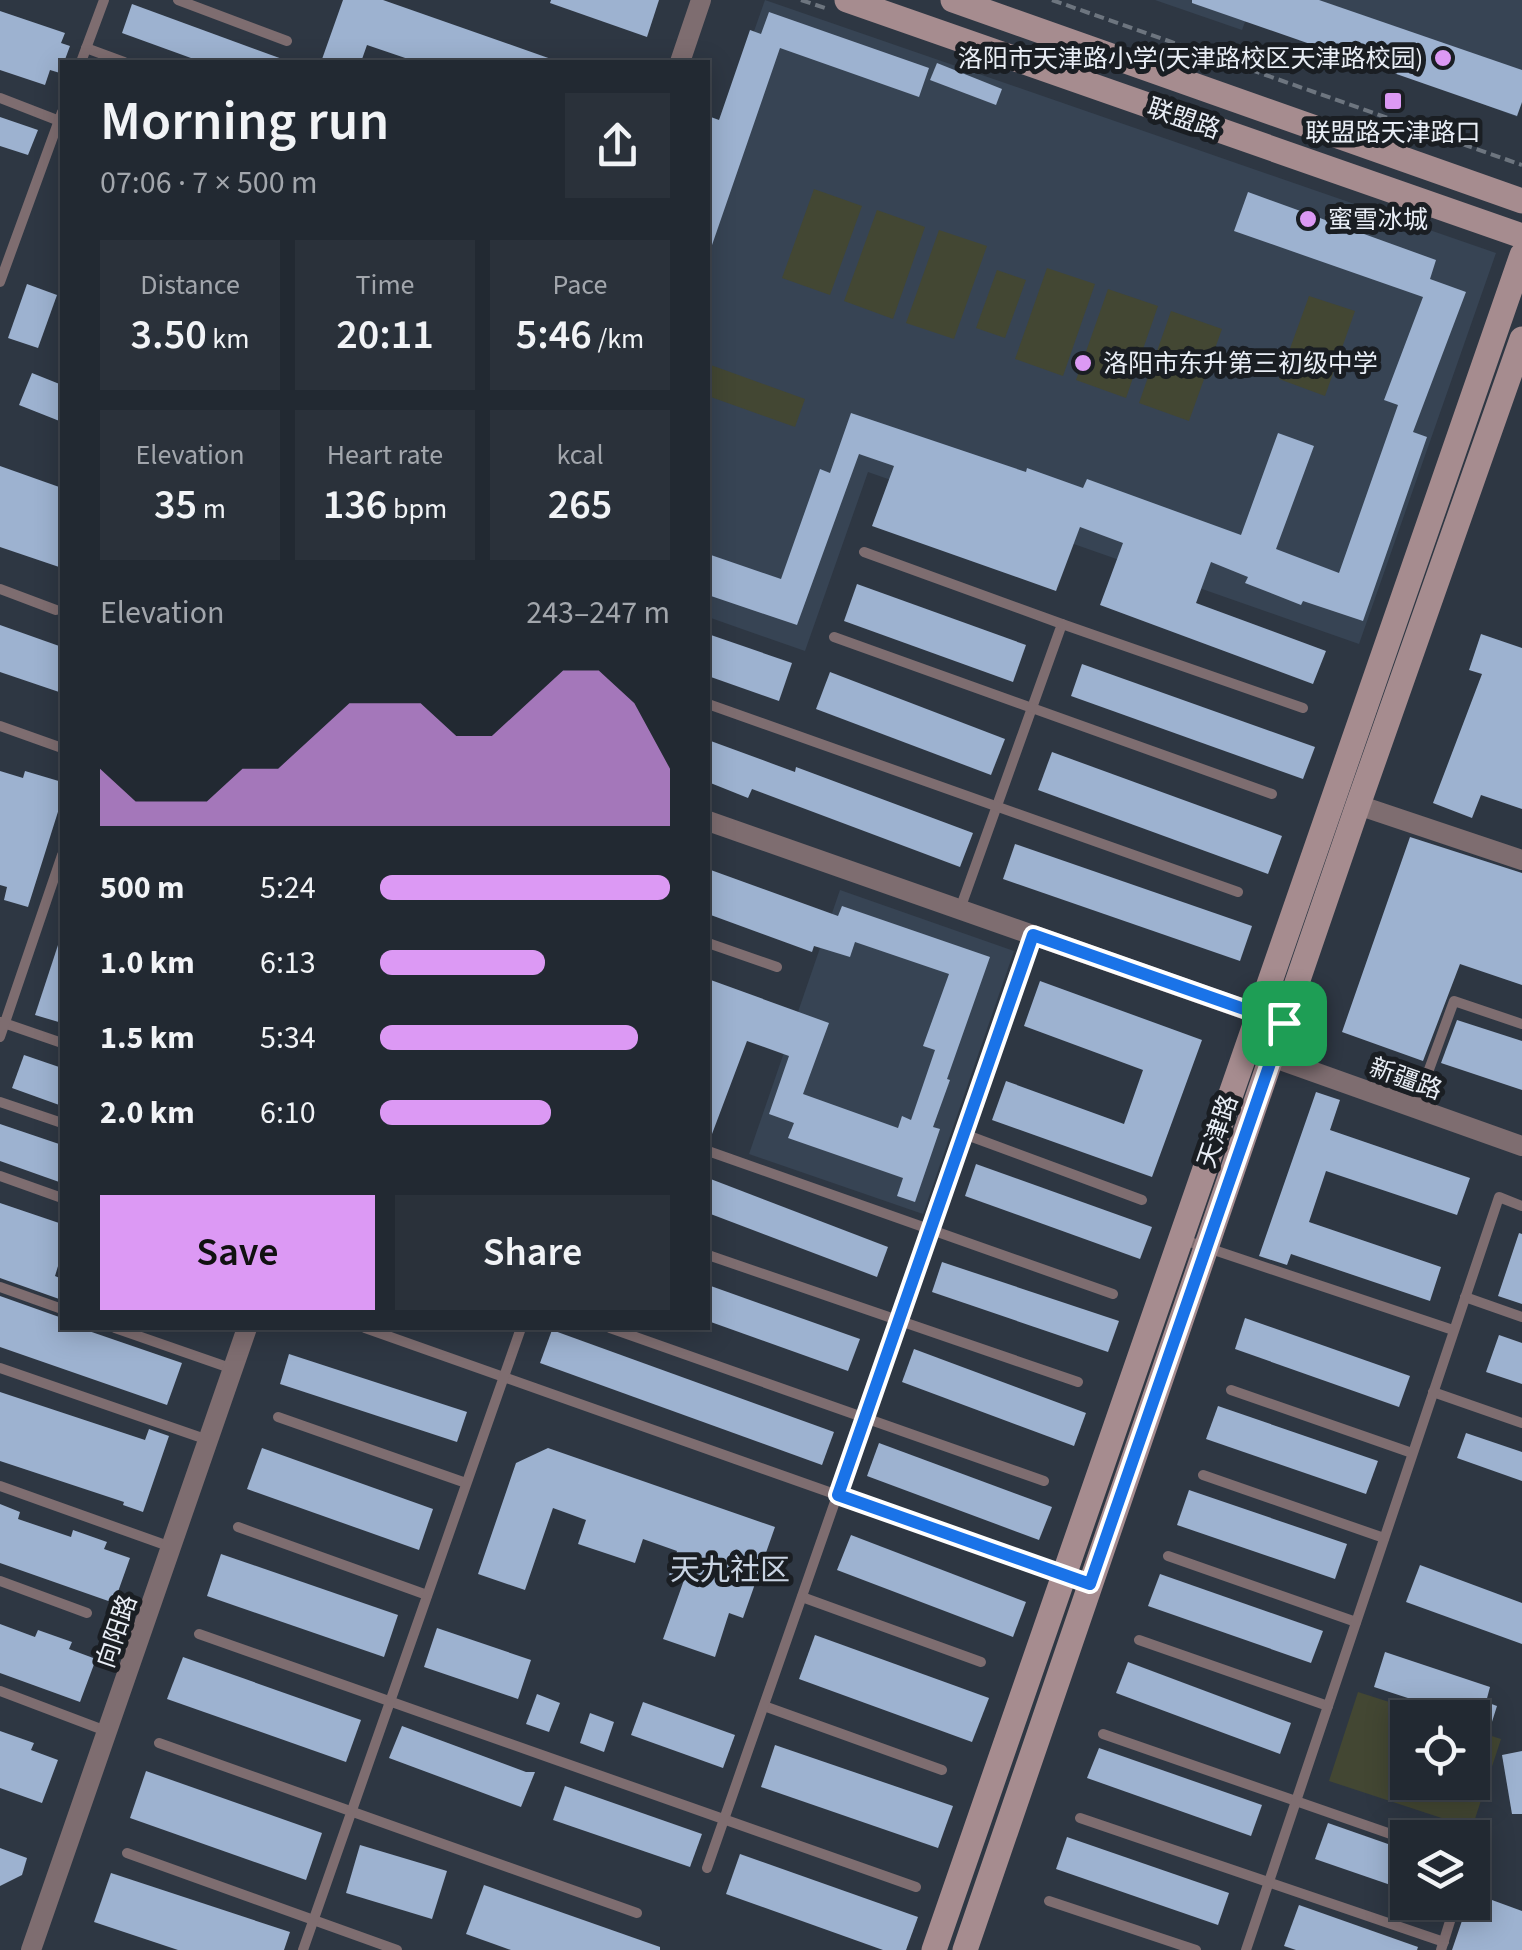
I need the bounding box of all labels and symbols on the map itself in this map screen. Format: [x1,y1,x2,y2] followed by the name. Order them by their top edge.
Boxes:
[958,41,1423,77] place label: 洛阳市天津路小学(天津路校区天津路校园)
[1432,47,1454,69] marker: 洛阳市天津路小学(天津路校区天津路校园)
[1142,90,1225,148] street label: 联盟路
[1382,90,1404,112] marker: 联盟路天津路口
[1305,115,1481,151] place label: 联盟路天津路口
[1328,202,1428,238] place label: 蜜雪冰城
[1297,208,1319,230] marker: 蜜雪冰城
[1103,346,1378,382] place label: 洛阳市东升第三初级中学
[1072,352,1094,374] marker: 洛阳市东升第三初级中学
[1242,981,1327,1066] pin
[1364,1049,1447,1109] street label: 新疆路
[1189,1090,1247,1173] street label: 天津路
[670,1549,790,1592] district label: 天九社区
[88,1590,146,1673] street label: 向阳路

